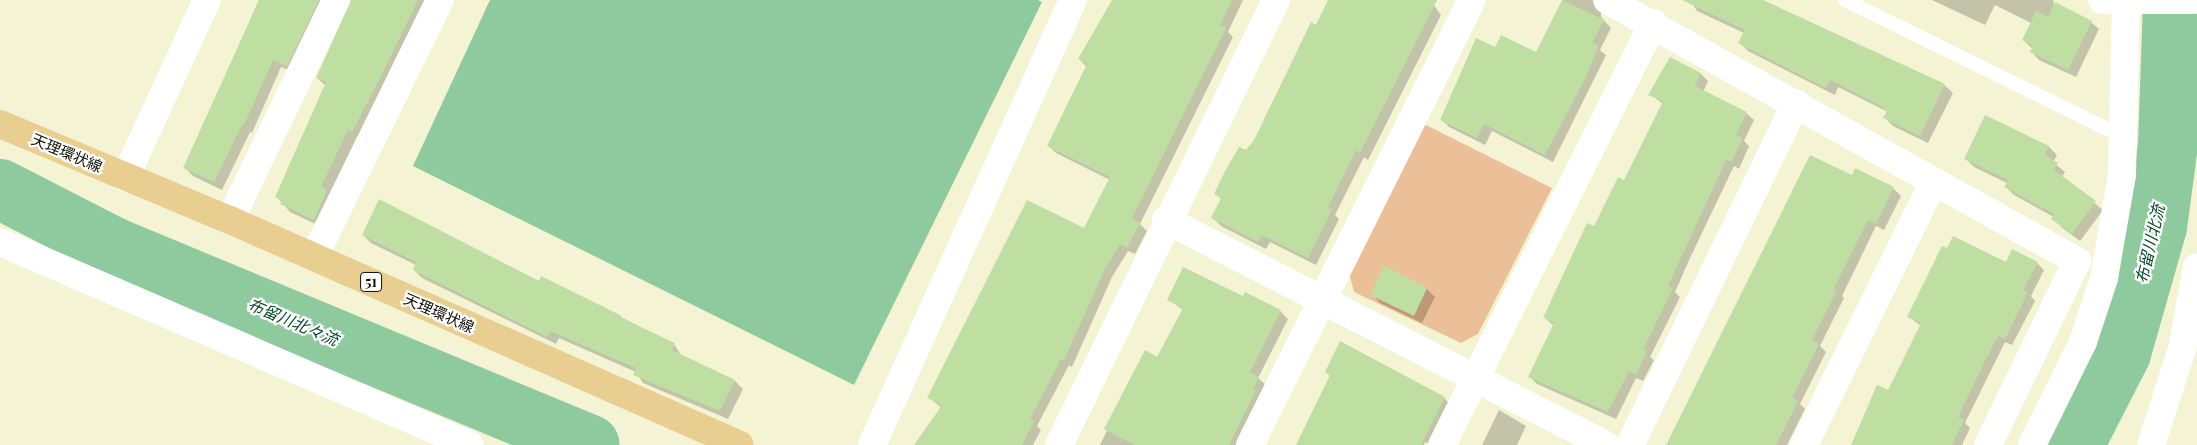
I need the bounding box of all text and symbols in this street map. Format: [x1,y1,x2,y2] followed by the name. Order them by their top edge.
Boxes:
[29,130,105,176] street label: 天理環状線
[2132,203,2168,285] water label: 布留川北流
[360,270,382,294] road number: 51
[401,290,477,336] street label: 天理環状線
[245,294,341,350] water label: 布留川北々流

